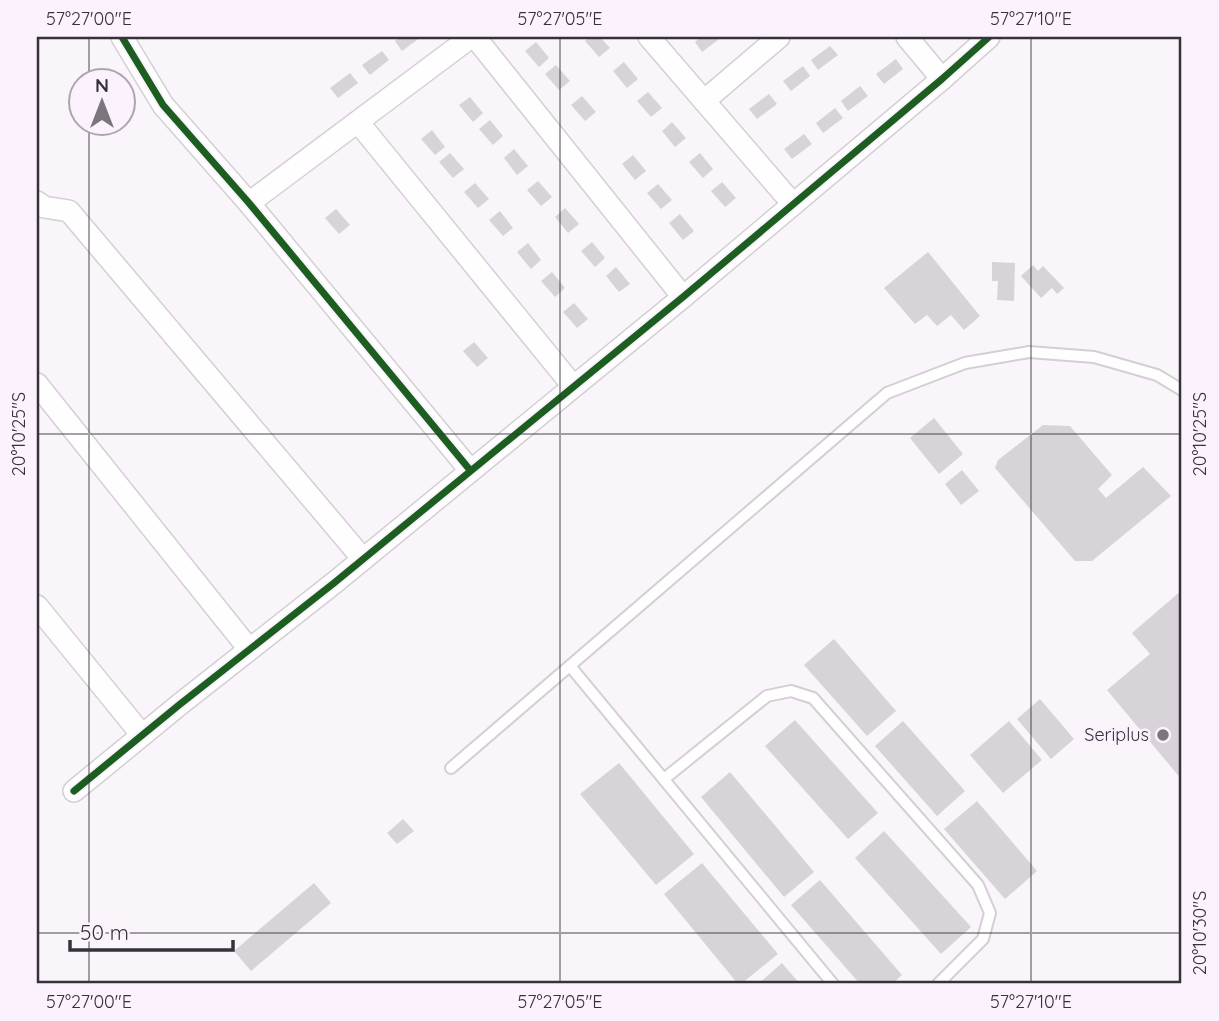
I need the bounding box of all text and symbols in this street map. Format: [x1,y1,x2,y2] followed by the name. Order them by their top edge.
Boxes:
[46,7,132,30] text: 57°27'00"E
[518,7,603,30] text: 57°27'05"E
[990,7,1072,30] text: 57°27'10"E
[66,66,136,136] north arrow
[95,73,109,97] text: N
[7,392,30,476] text: 20°10'25"S
[1188,392,1211,476] text: 20°10'25"S
[1084,723,1149,746] place label: Seriplus
[1155,727,1171,743] marker: Seriplus
[1188,891,1211,975] text: 20°10'30"S
[70,909,233,953] scale bar
[80,919,129,945] text: 50 m
[46,990,132,1013] text: 57°27'00"E
[518,990,603,1013] text: 57°27'05"E
[990,990,1072,1013] text: 57°27'10"E

